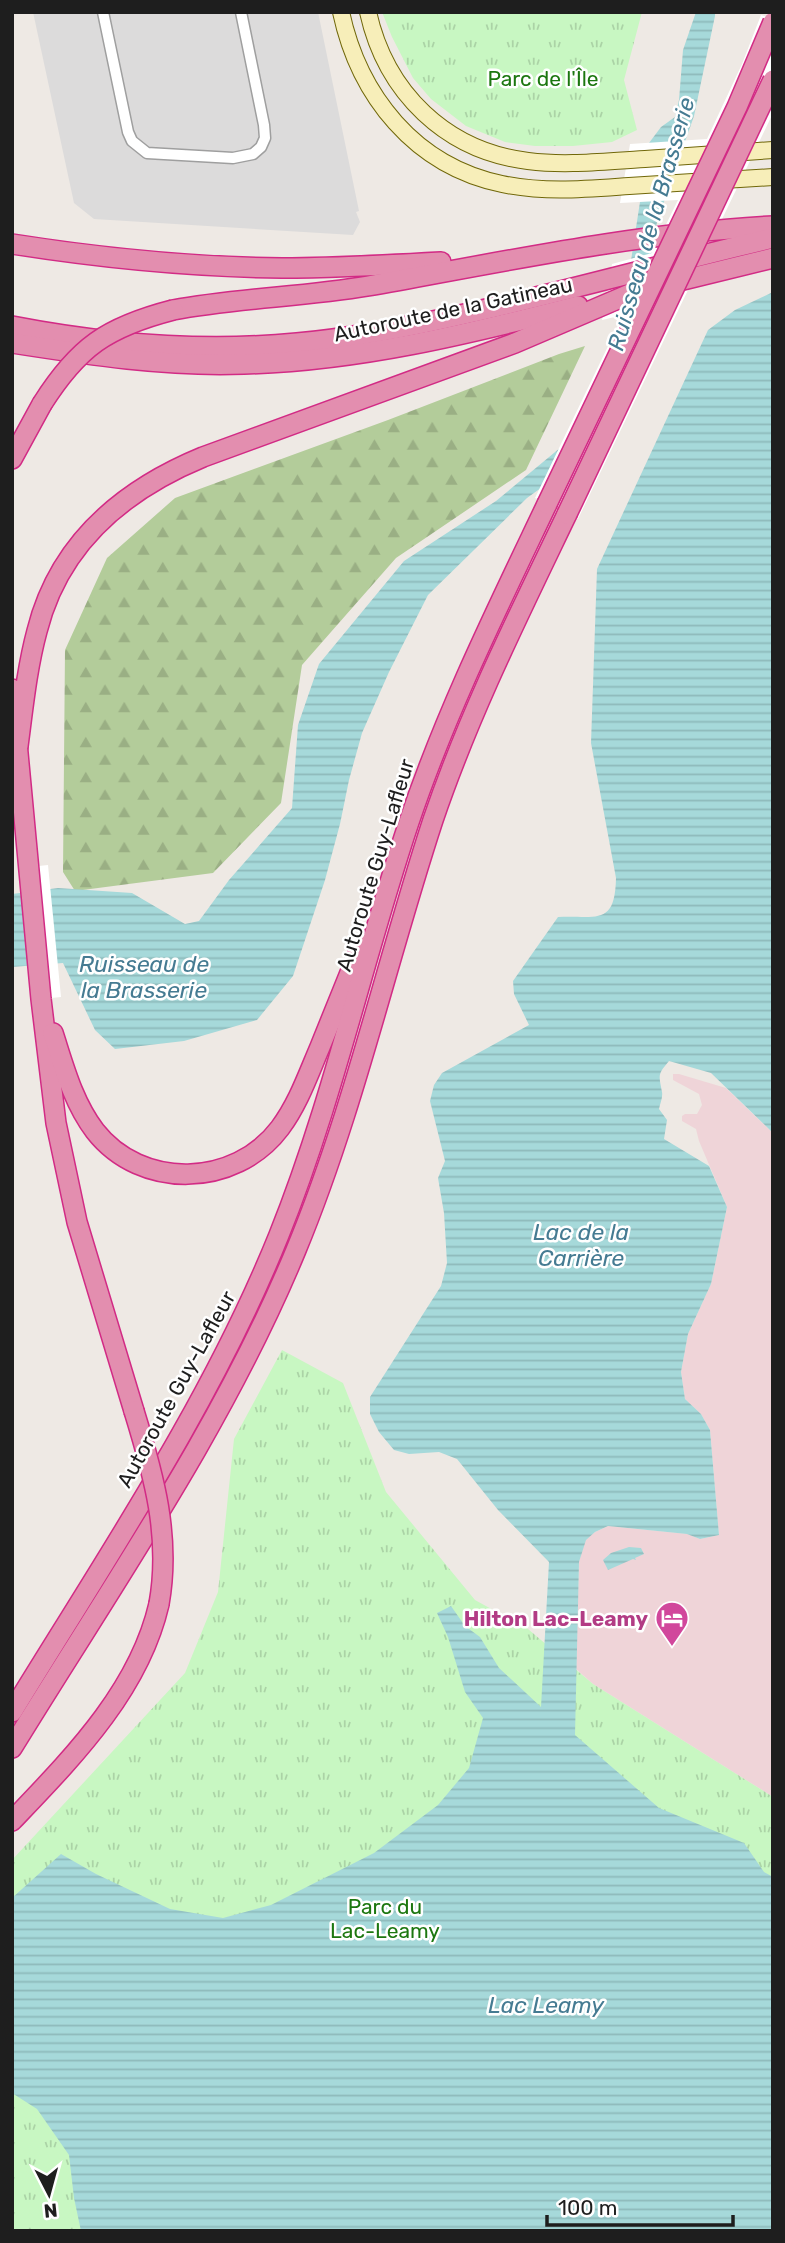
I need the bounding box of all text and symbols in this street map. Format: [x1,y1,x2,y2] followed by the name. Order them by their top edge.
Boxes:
[487,66,599,91] park label: Parc de l'Île
[601,94,701,354] water label: Ruisseau de la Brasserie
[331,271,575,347] street label: Autoroute de la Gatineau
[331,756,419,974] street label: Autoroute Guy-Lafleur
[79,950,209,1004] water label: Ruisseau de la Brasserie
[533,1218,629,1272] water label: Lac de la Carrière
[112,1286,240,1492] street label: Autoroute Guy-Lafleur
[653,1599,691,1648] hotel icon: Hilton Lac-Leamy
[464,1606,648,1631] place label: Hilton Lac-Leamy
[330,1894,440,1943] park label: Parc du Lac-Leamy
[488,1991,605,2019] water label: Lac Leamy
[14,2159,84,2229] north arrow
[547,2184,732,2228] scale bar
[558,2195,617,2220] text: 100 m
[43,2198,59,2223] text: N

